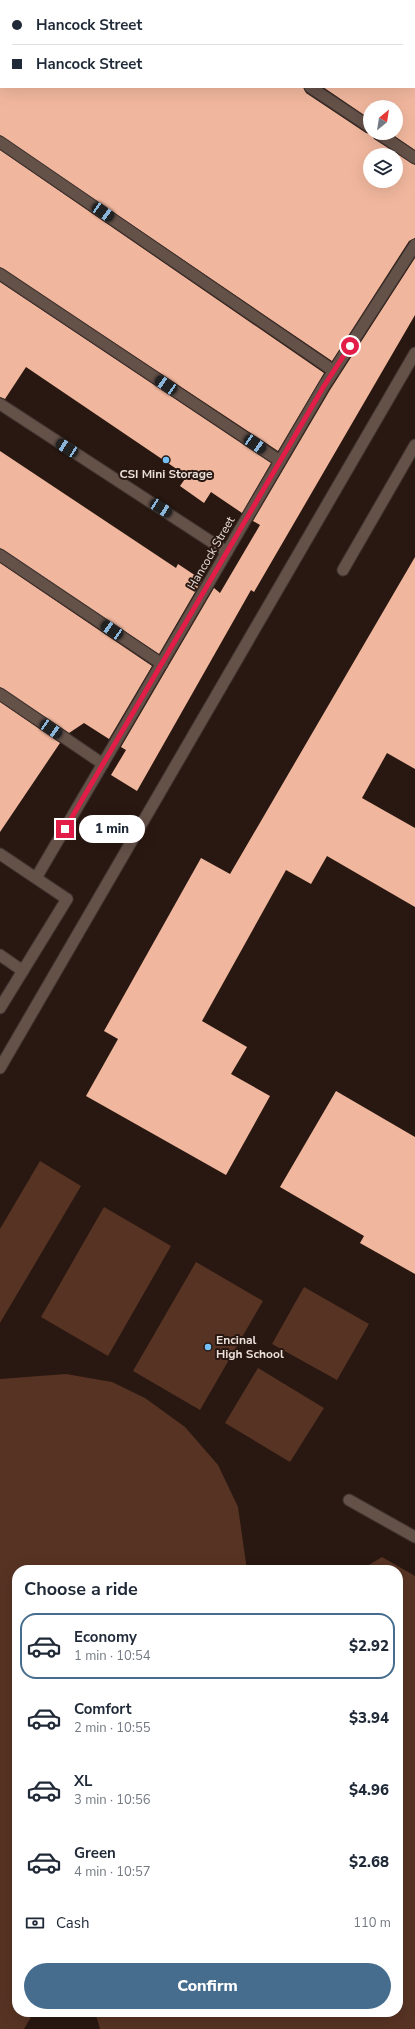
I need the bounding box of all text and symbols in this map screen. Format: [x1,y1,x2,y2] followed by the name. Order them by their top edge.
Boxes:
[36,15,142,35] text: Hancock Street
[36,54,142,74] text: Hancock Street
[363,100,403,140] north arrow
[363,100,403,188] map controls
[363,148,403,188] button: layers
[90,200,116,224] car
[341,337,359,355] route start
[153,373,179,397] car
[242,432,268,456] car
[54,436,80,460] car
[161,455,171,465] marker: CSI Mini Storage
[120,466,213,482] place label: CSI Mini Storage
[148,496,174,520] car
[184,513,239,592] street label: Hancock Street
[99,618,125,642] car
[38,717,64,741] car
[79,815,145,843] callout: 1 min
[56,820,74,838] route end
[95,820,129,838] text: 1 min
[216,1332,284,1362] place label: Encinal High School
[203,1342,213,1352] marker: Encinal High School
[24,1577,138,1601] text: Choose a ride
[74,1627,137,1647] text: Economy
[26,1628,62,1664] icon: car
[349,1636,389,1656] text: $2.92
[74,1647,150,1665] text: 1 min · 10:54
[74,1699,131,1719] text: Comfort
[26,1700,62,1736] icon: car
[349,1708,389,1728] text: $3.94
[74,1719,150,1737] text: 2 min · 10:55
[74,1771,93,1791] text: XL
[26,1772,62,1808] icon: car
[349,1780,389,1800] text: $4.96
[74,1791,150,1809] text: 3 min · 10:56
[74,1843,116,1863] text: Green
[26,1844,62,1880] icon: car
[349,1852,389,1872] text: $2.68
[74,1863,150,1881] text: 4 min · 10:57
[24,1912,46,1934] icon: cash
[56,1913,90,1933] text: Cash
[353,1914,391,1932] text: 110 m
[24,1963,391,2009] button: Confirm

